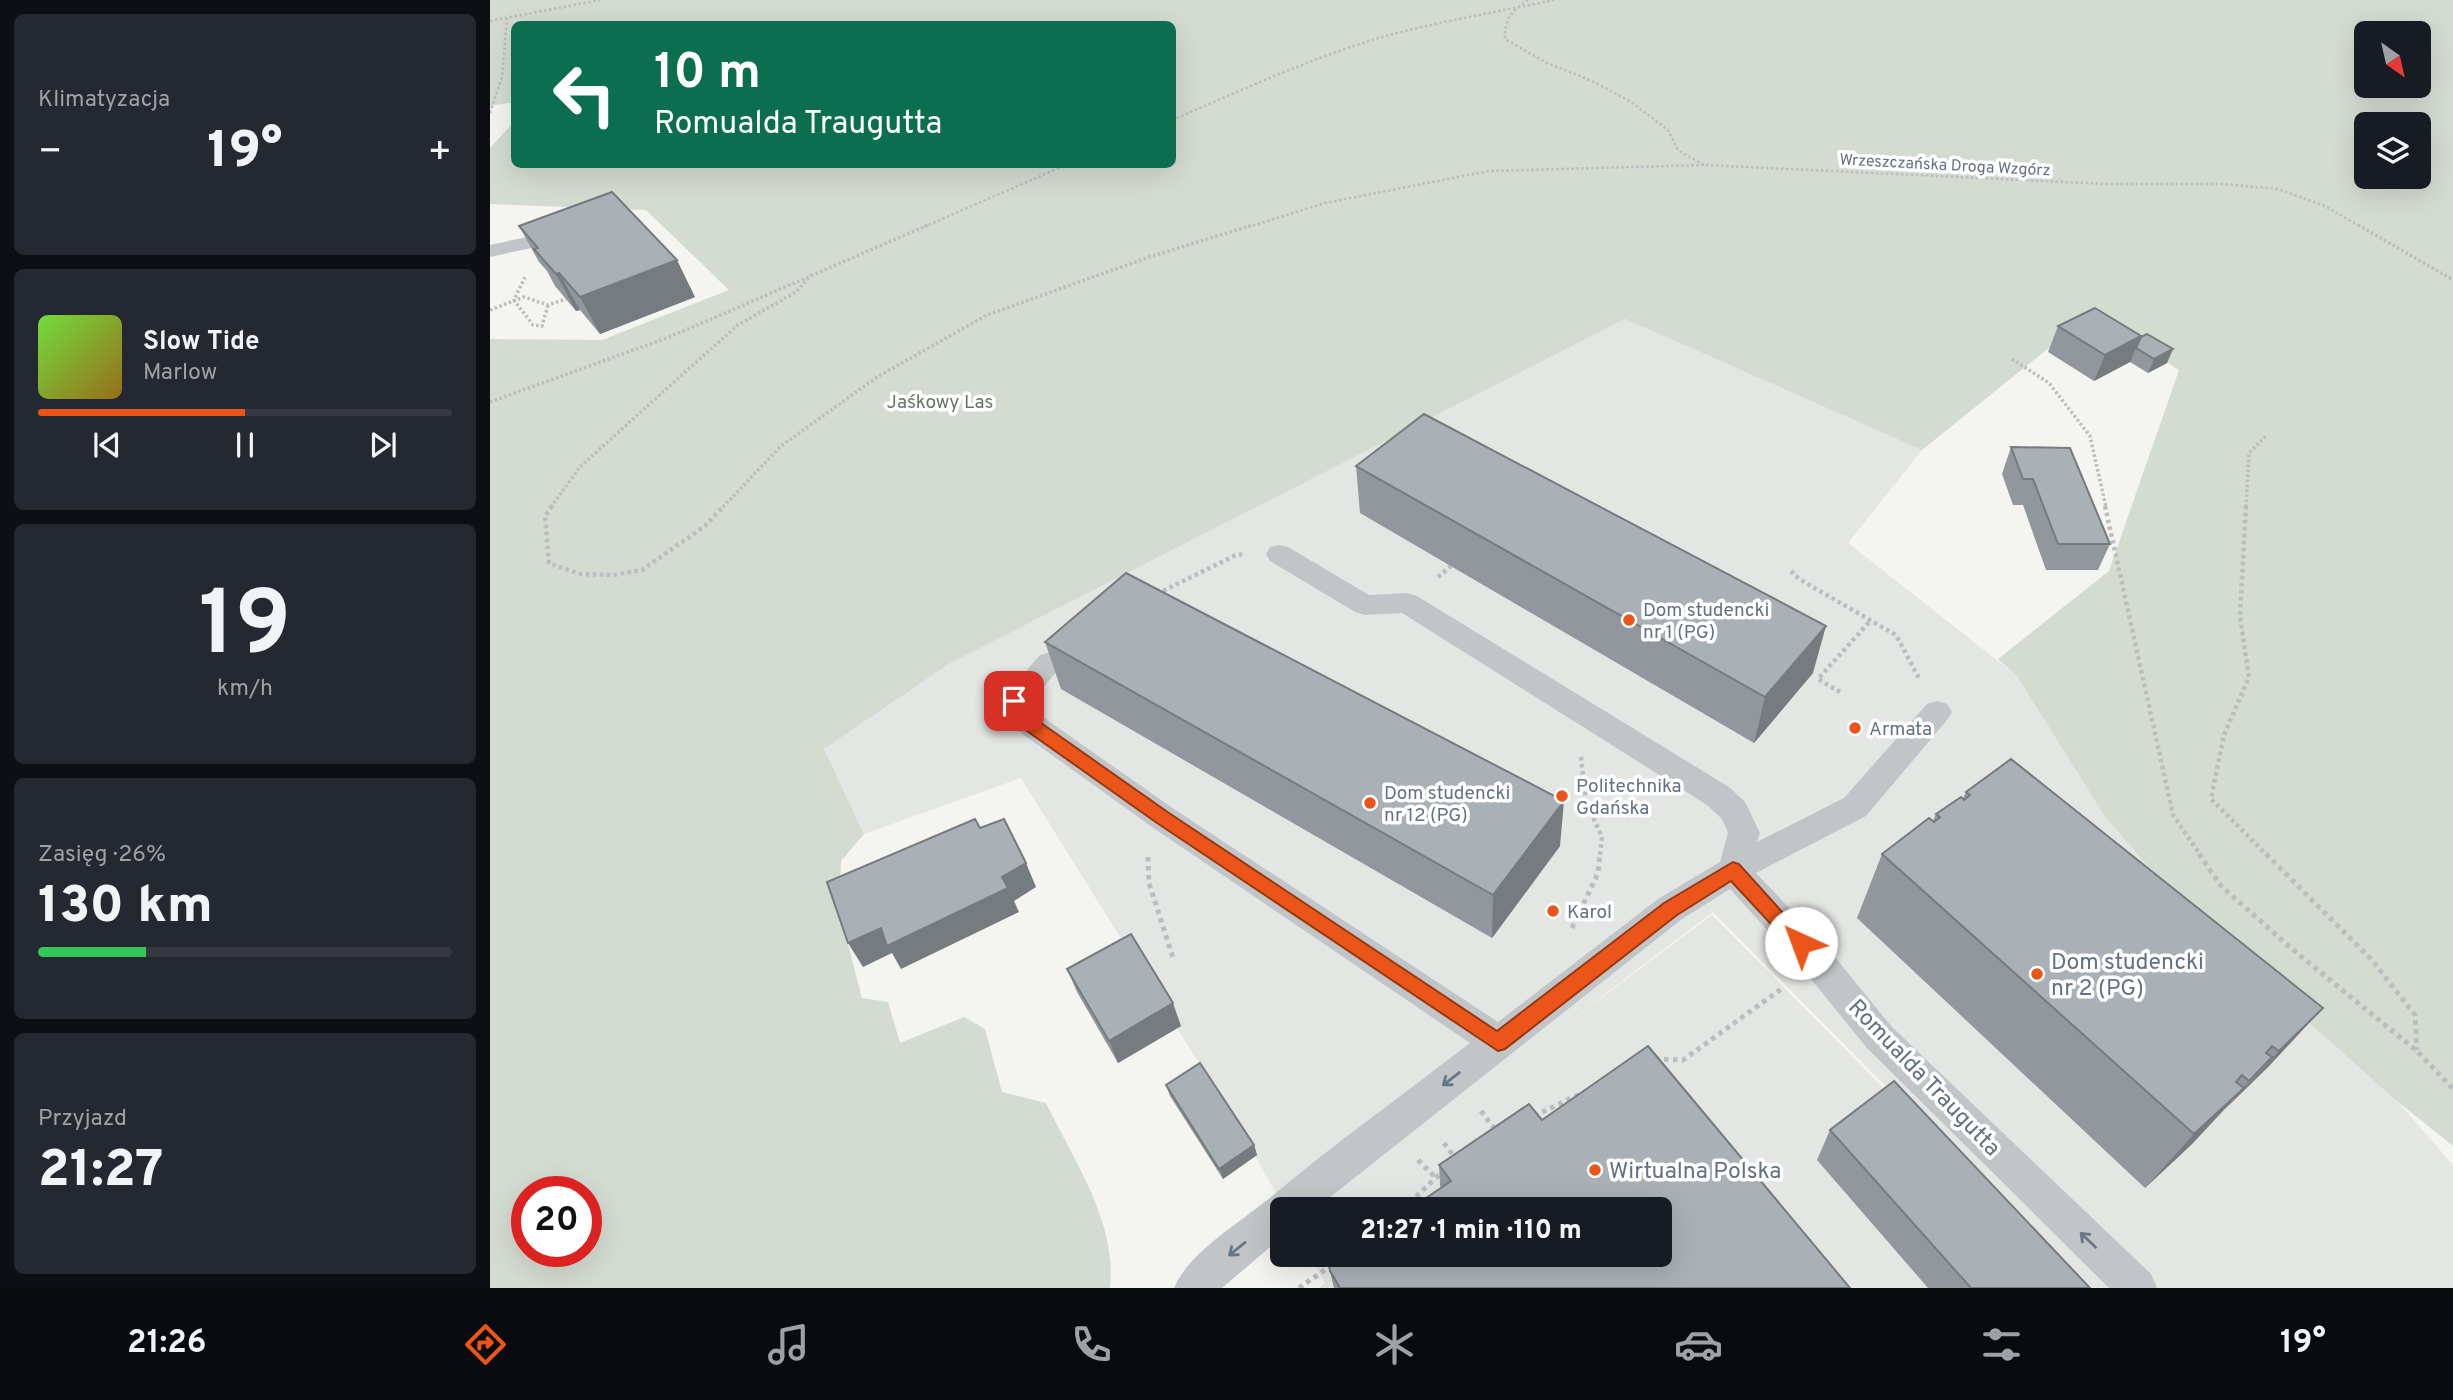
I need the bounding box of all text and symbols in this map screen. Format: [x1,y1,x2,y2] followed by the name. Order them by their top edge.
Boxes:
[2354,21,2431,98] north arrow
[2354,21,2431,189] map controls
[654,44,761,106] text: 10 m
[539,49,630,140] icon: left
[38,86,170,115] text: Klimatyzacja
[654,105,942,145] text: Romualda Traugutta
[2354,112,2431,189] button: layers
[207,120,283,186] text: 19°
[38,129,63,178] text: −
[427,129,452,178] text: +
[1839,150,2051,182] street label: Wrzeszczańska Droga Wzgórz
[143,326,260,359] text: Slow Tide
[143,359,217,388] text: Marlow
[887,391,993,415] park label: Jaśkowy Las
[88,426,126,464] icon: previous
[226,426,264,464] icon: pause
[364,426,402,464] icon: next
[199,572,291,687] text: 19
[1643,599,1769,645] place label: Dom studencki nr 1 (PG)
[1621,612,1637,628] marker: Dom studencki nr 1 (PG)
[984,671,1044,731] pin
[217,675,273,704] text: km/h
[995,682,1033,720] icon: arrive
[1869,718,1932,742] place label: Armata
[1847,720,1863,736] marker: Armata
[1576,775,1682,821] place label: Politechnika Gdańska
[1384,782,1510,828] place label: Dom studencki nr 12 (PG)
[1554,788,1570,804] marker: Politechnika Gdańska
[1362,795,1378,811] marker: Dom studencki nr 12 (PG)
[38,841,166,870] text: Zasięg · 26%
[38,875,213,941] text: 130 km
[1567,901,1612,925] place label: Karol
[1545,903,1561,919] marker: Karol
[1764,906,1838,980] position arrow
[2051,949,2204,1004] place label: Dom studencki nr 2 (PG)
[2029,966,2045,982] marker: Dom studencki nr 2 (PG)
[1841,994,2006,1163] street label: Romualda Traugutta
[1443,1071,1461,1086] one-way arrow
[38,1105,127,1134] text: Przyjazd
[38,1139,163,1205] text: 21:27
[1609,1158,1781,1187] place label: Wirtualna Polska
[1587,1162,1603,1178] marker: Wirtualna Polska
[511,1176,602,1267] speed limit sign: 20
[1360,1215,1582,1248] text: 21:27 · 1 min · 110 m
[2080,1232,2097,1249] one-way arrow
[1229,1241,1247,1256] one-way arrow
[461,1320,510,1369] icon: directions
[764,1320,813,1369] icon: music
[1067,1320,1116,1369] icon: phone
[1370,1320,1419,1369] icon: climate
[1674,1320,1723,1369] icon: car
[1977,1320,2026,1369] icon: filters
[127,1324,207,1364] text: 21:26
[2280,1324,2326,1364] text: 19°

